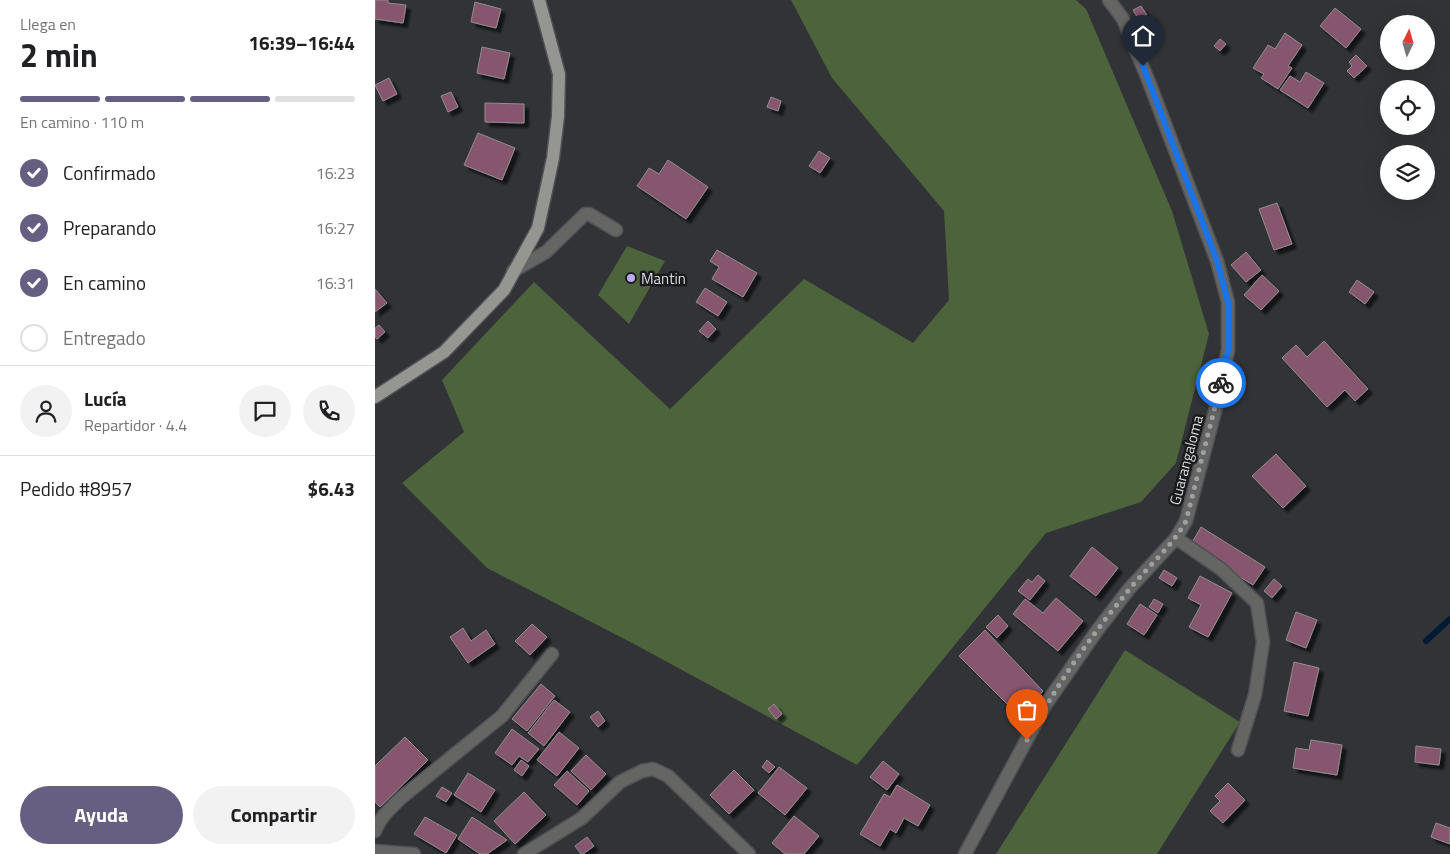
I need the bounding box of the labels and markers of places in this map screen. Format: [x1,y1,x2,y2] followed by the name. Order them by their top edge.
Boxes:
[1122,15,1164,66] pin
[641,267,686,290] place label: Mantin
[625,272,637,284] marker: Mantin
[1006,689,1048,740] pin

